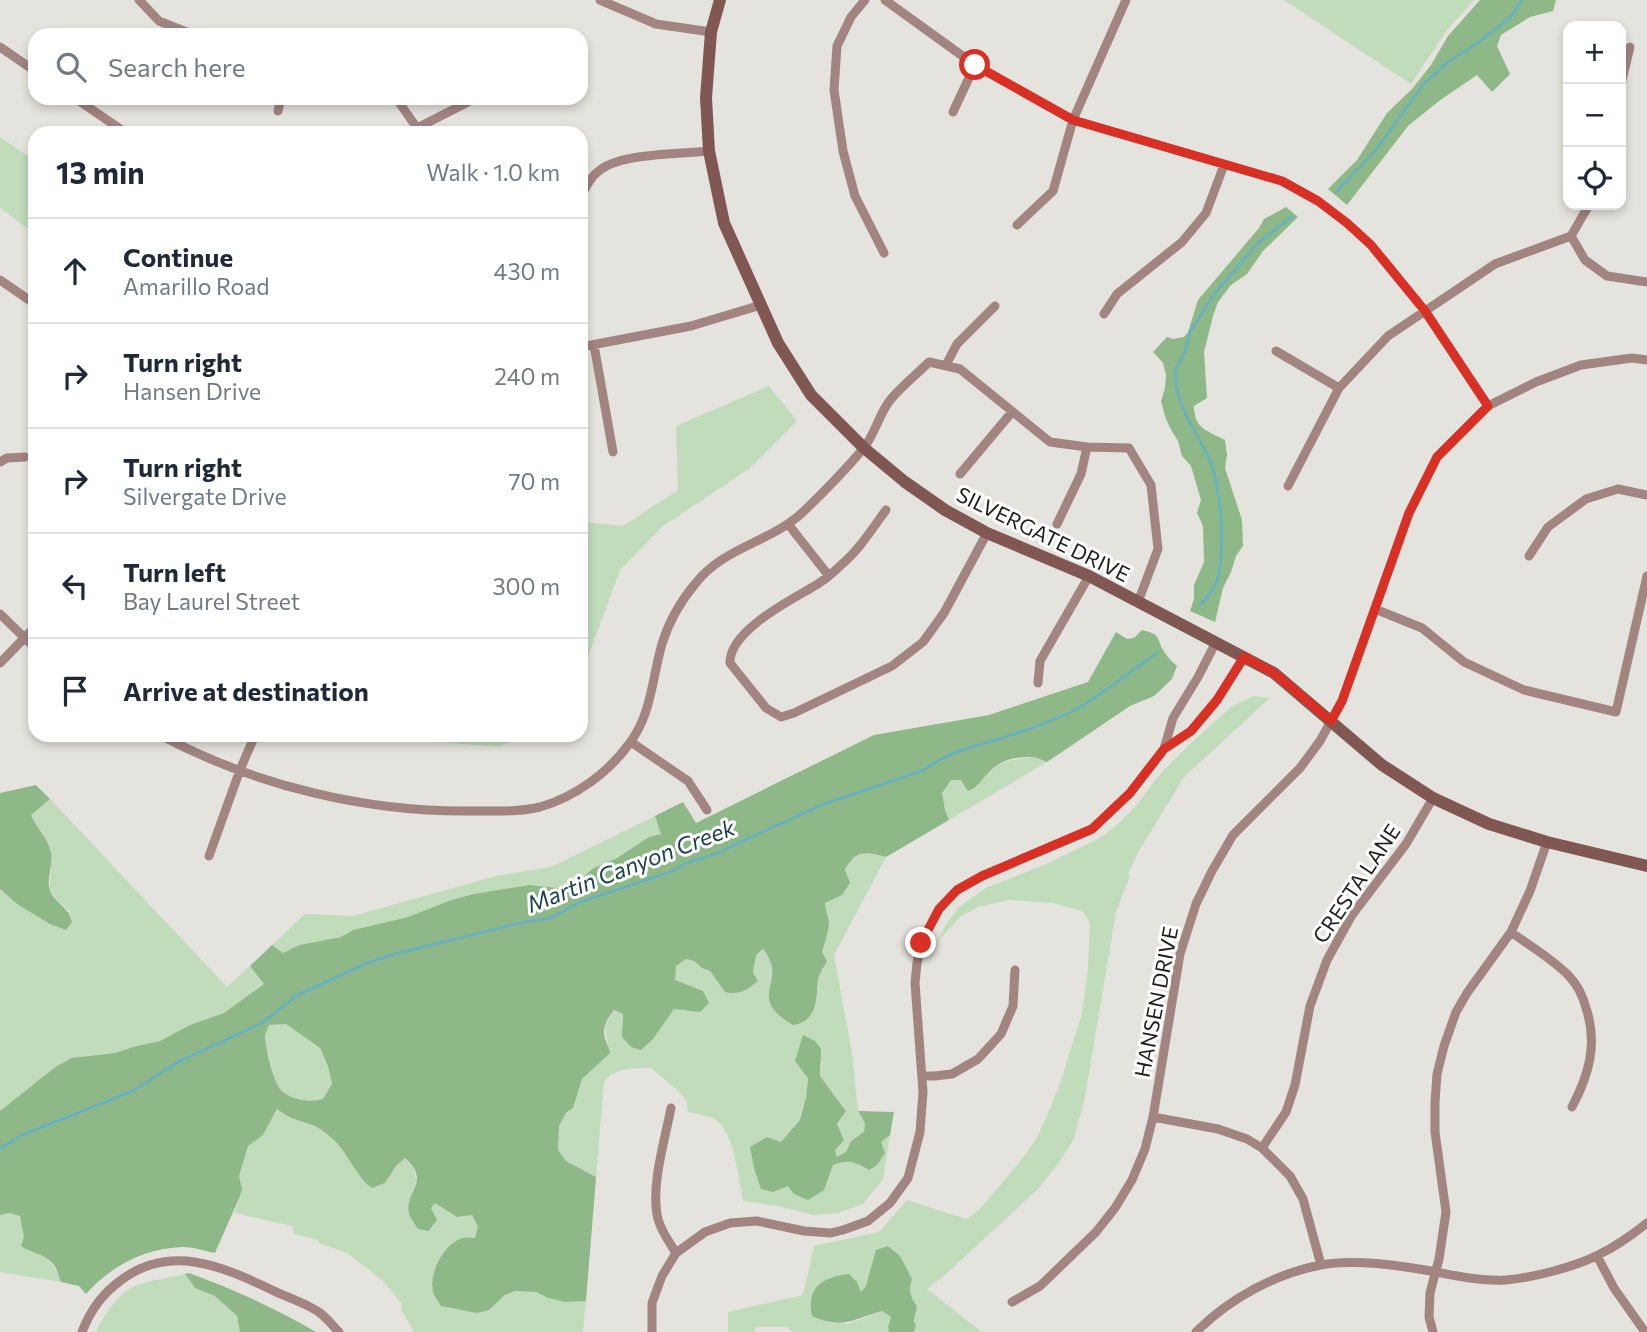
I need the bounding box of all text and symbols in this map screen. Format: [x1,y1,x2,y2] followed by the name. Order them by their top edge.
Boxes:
[1563,21,1626,210] map controls
[1563,21,1626,84] button: +
[28,28,588,105] search box
[52,48,90,86] icon: search
[959,49,990,80] route start
[108,51,246,82] text: Search here
[1563,84,1626,147] button: −
[1563,147,1626,210] button: locate
[56,153,145,190] text: 13 min
[426,158,560,186] text: Walk · 1.0 km
[123,241,233,272] text: Continue
[56,252,94,290] icon: ahead
[494,257,560,285] text: 430 m
[123,272,270,300] text: Amarillo Road
[123,346,242,377] text: Turn right
[56,357,94,395] icon: right
[494,362,560,390] text: 240 m
[123,377,261,405] text: Hansen Drive
[123,451,242,482] text: Turn right
[56,462,94,500] icon: right
[508,467,560,495] text: 70 m
[953,481,1134,586] street label: SILVERGATE DRIVE
[123,482,287,510] text: Silvergate Drive
[123,556,226,587] text: Turn left
[56,567,94,605] icon: left
[492,572,560,600] text: 300 m
[123,587,300,615] text: Bay Laurel Street
[56,672,94,710] icon: arrive
[123,675,369,706] text: Arrive at destination
[523,812,739,918] water label: Martin Canyon Creek
[1307,819,1405,947] street label: CRESTA LANE
[1129,924,1182,1079] street label: HANSEN DRIVE
[905,927,936,958] route end

